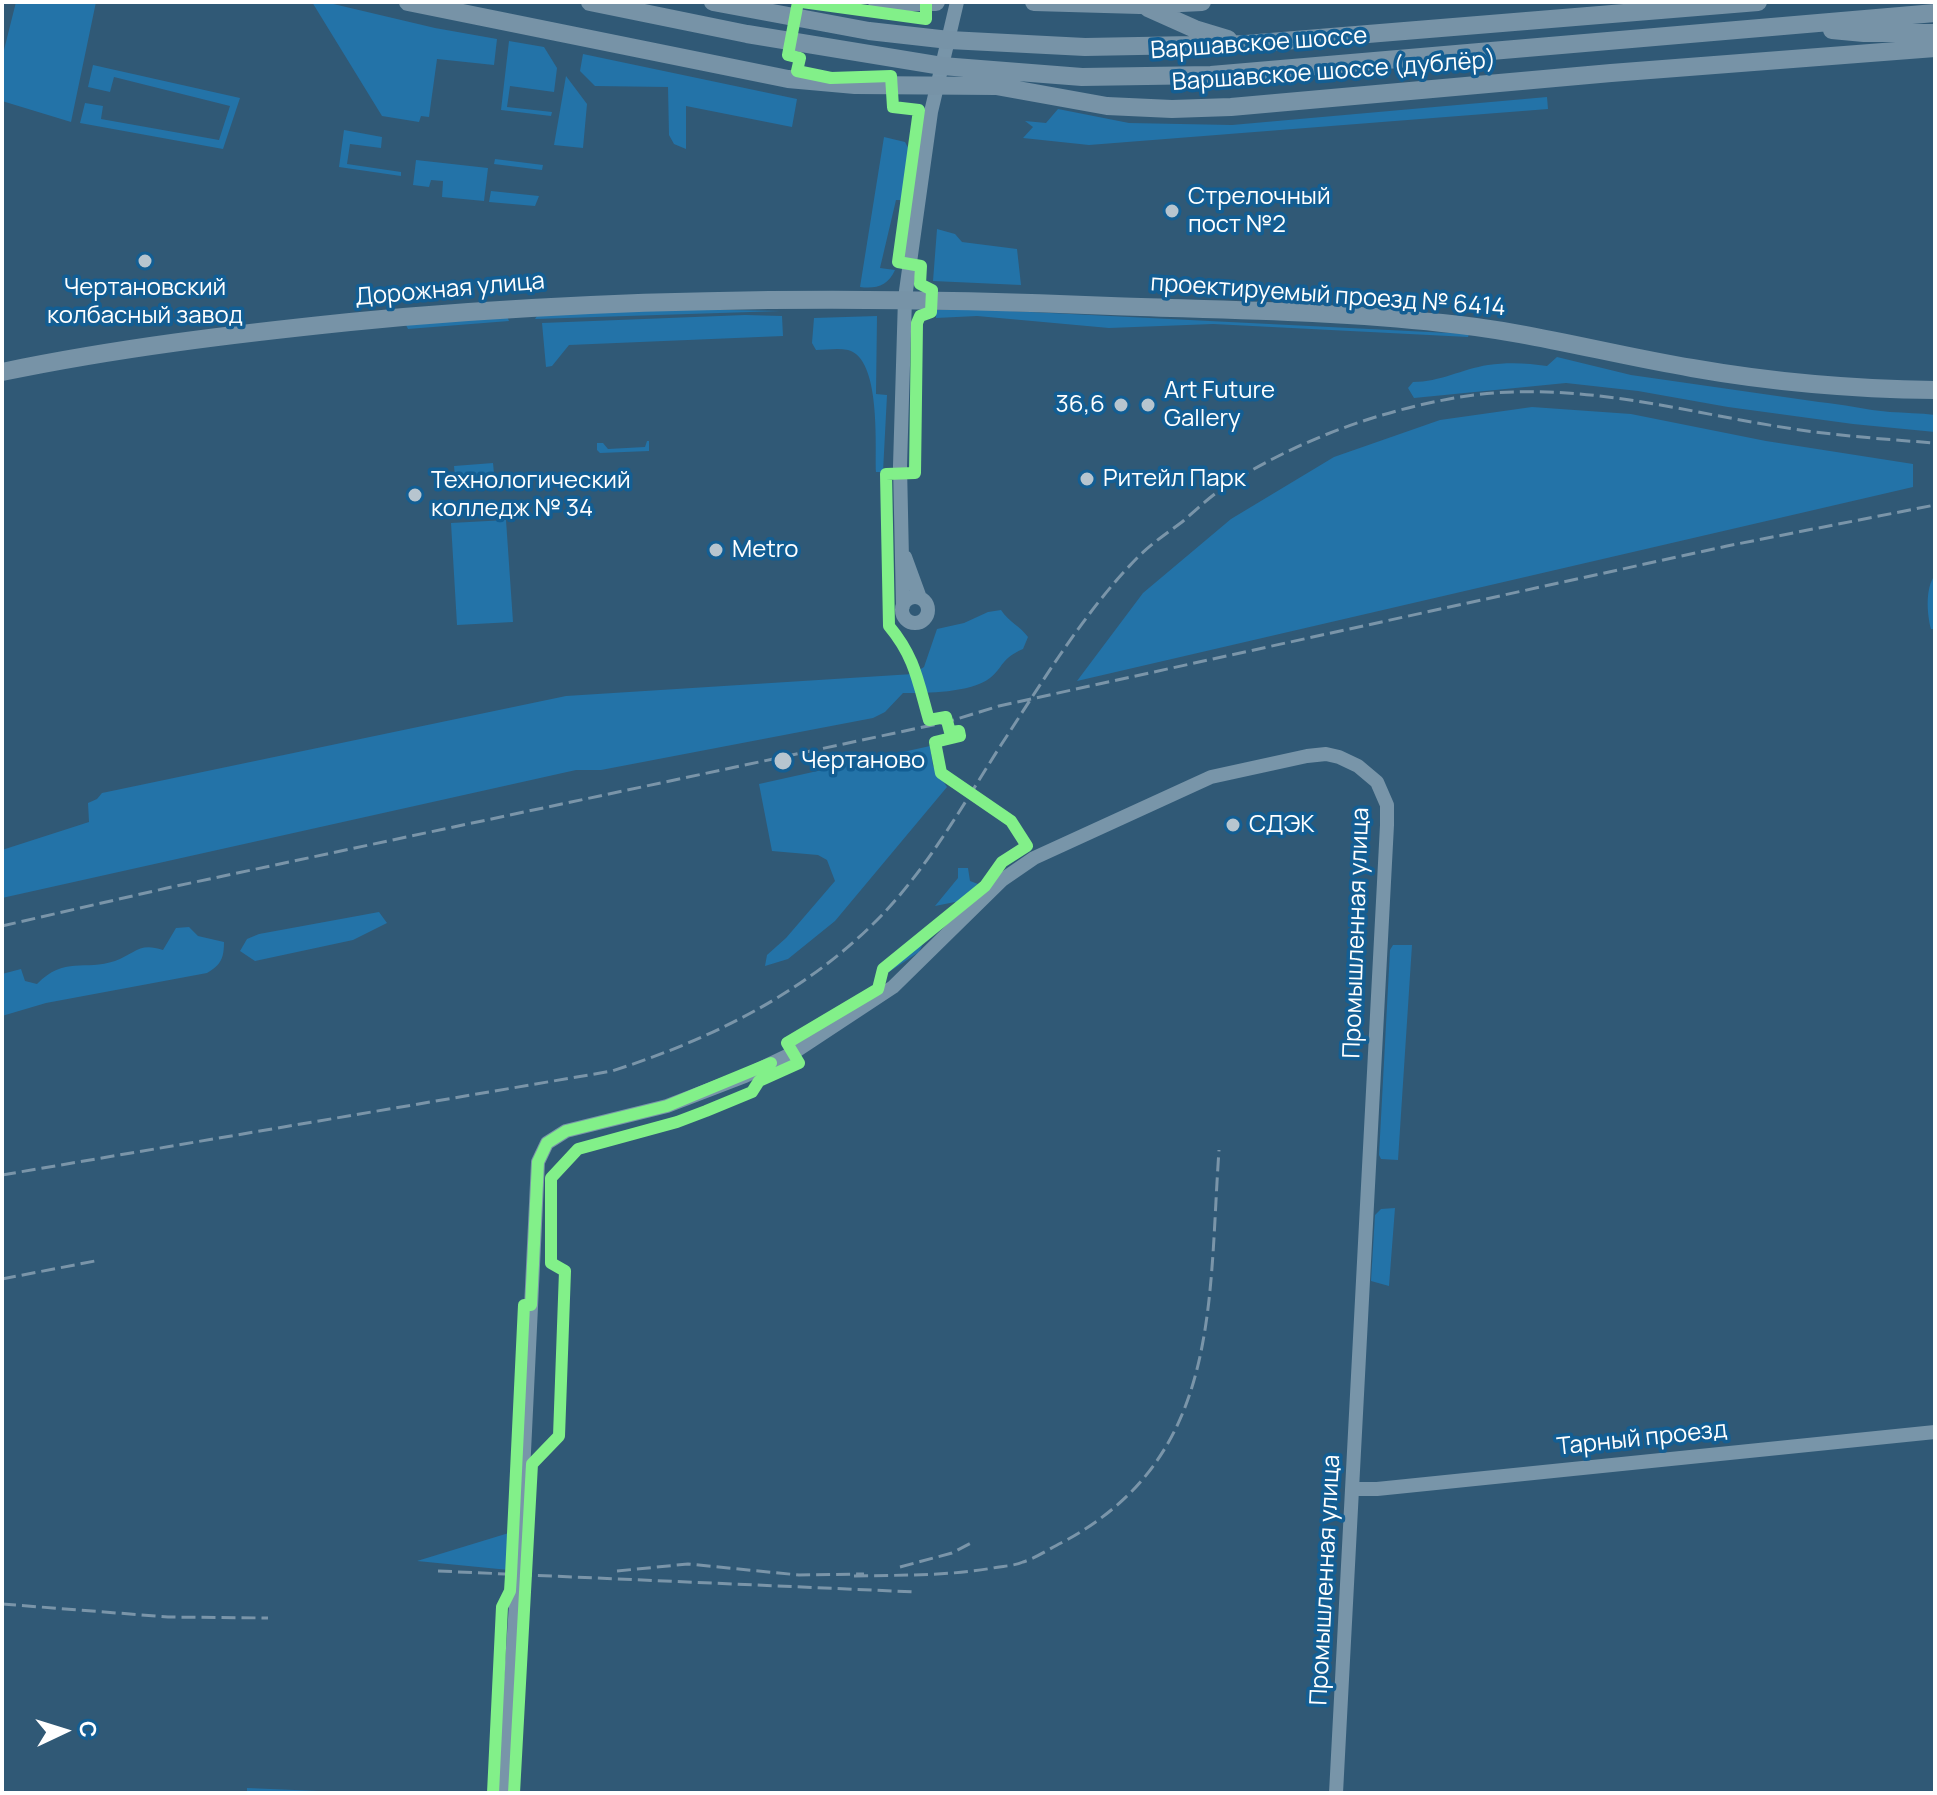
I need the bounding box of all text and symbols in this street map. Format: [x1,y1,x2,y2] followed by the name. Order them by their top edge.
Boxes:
[1150,22,1368,66] street label: Варшавское шоссе
[1171,46,1497,98] street label: Варшавское шоссе (дублёр)
[1188,183,1331,239] place label: Стрелочный пост №2
[1163,202,1181,220] marker: Стрелочный пост №2
[136,252,154,270] marker: Чертановский колбасный завод
[354,267,546,313] street label: Дорожная улица
[1150,269,1506,323] street label: проектируемый проезд № 6414
[47,274,243,330] place label: Чертановский колбасный завод
[1164,377,1275,433] place label: Art Future Gallery
[1056,391,1105,419] place label: 36,6
[1112,396,1130,414] marker: 36,6
[1139,396,1157,414] marker: Art Future Gallery
[1103,465,1246,493] place label: Ритейл Парк
[431,467,631,523] place label: Технологический колледж № 34
[1078,470,1096,488] marker: Ритейл Парк
[406,486,424,504] marker: Технологический колледж № 34
[732,536,798,564] place label: Metro
[707,541,725,559] marker: Metro
[801,747,925,775] place label: Чертаново
[772,750,794,772] marker: Чертаново
[1338,807,1376,1059] street label: Промышленная улица
[1249,811,1315,839] place label: СДЭК
[1224,816,1242,834] marker: СДЭК
[1555,1416,1729,1462] street label: Тарный проезд
[1305,1454,1347,1706] street label: Промышленная улица
[24,1691,104,1771] north arrow
[72,1720,103,1738] text: С

